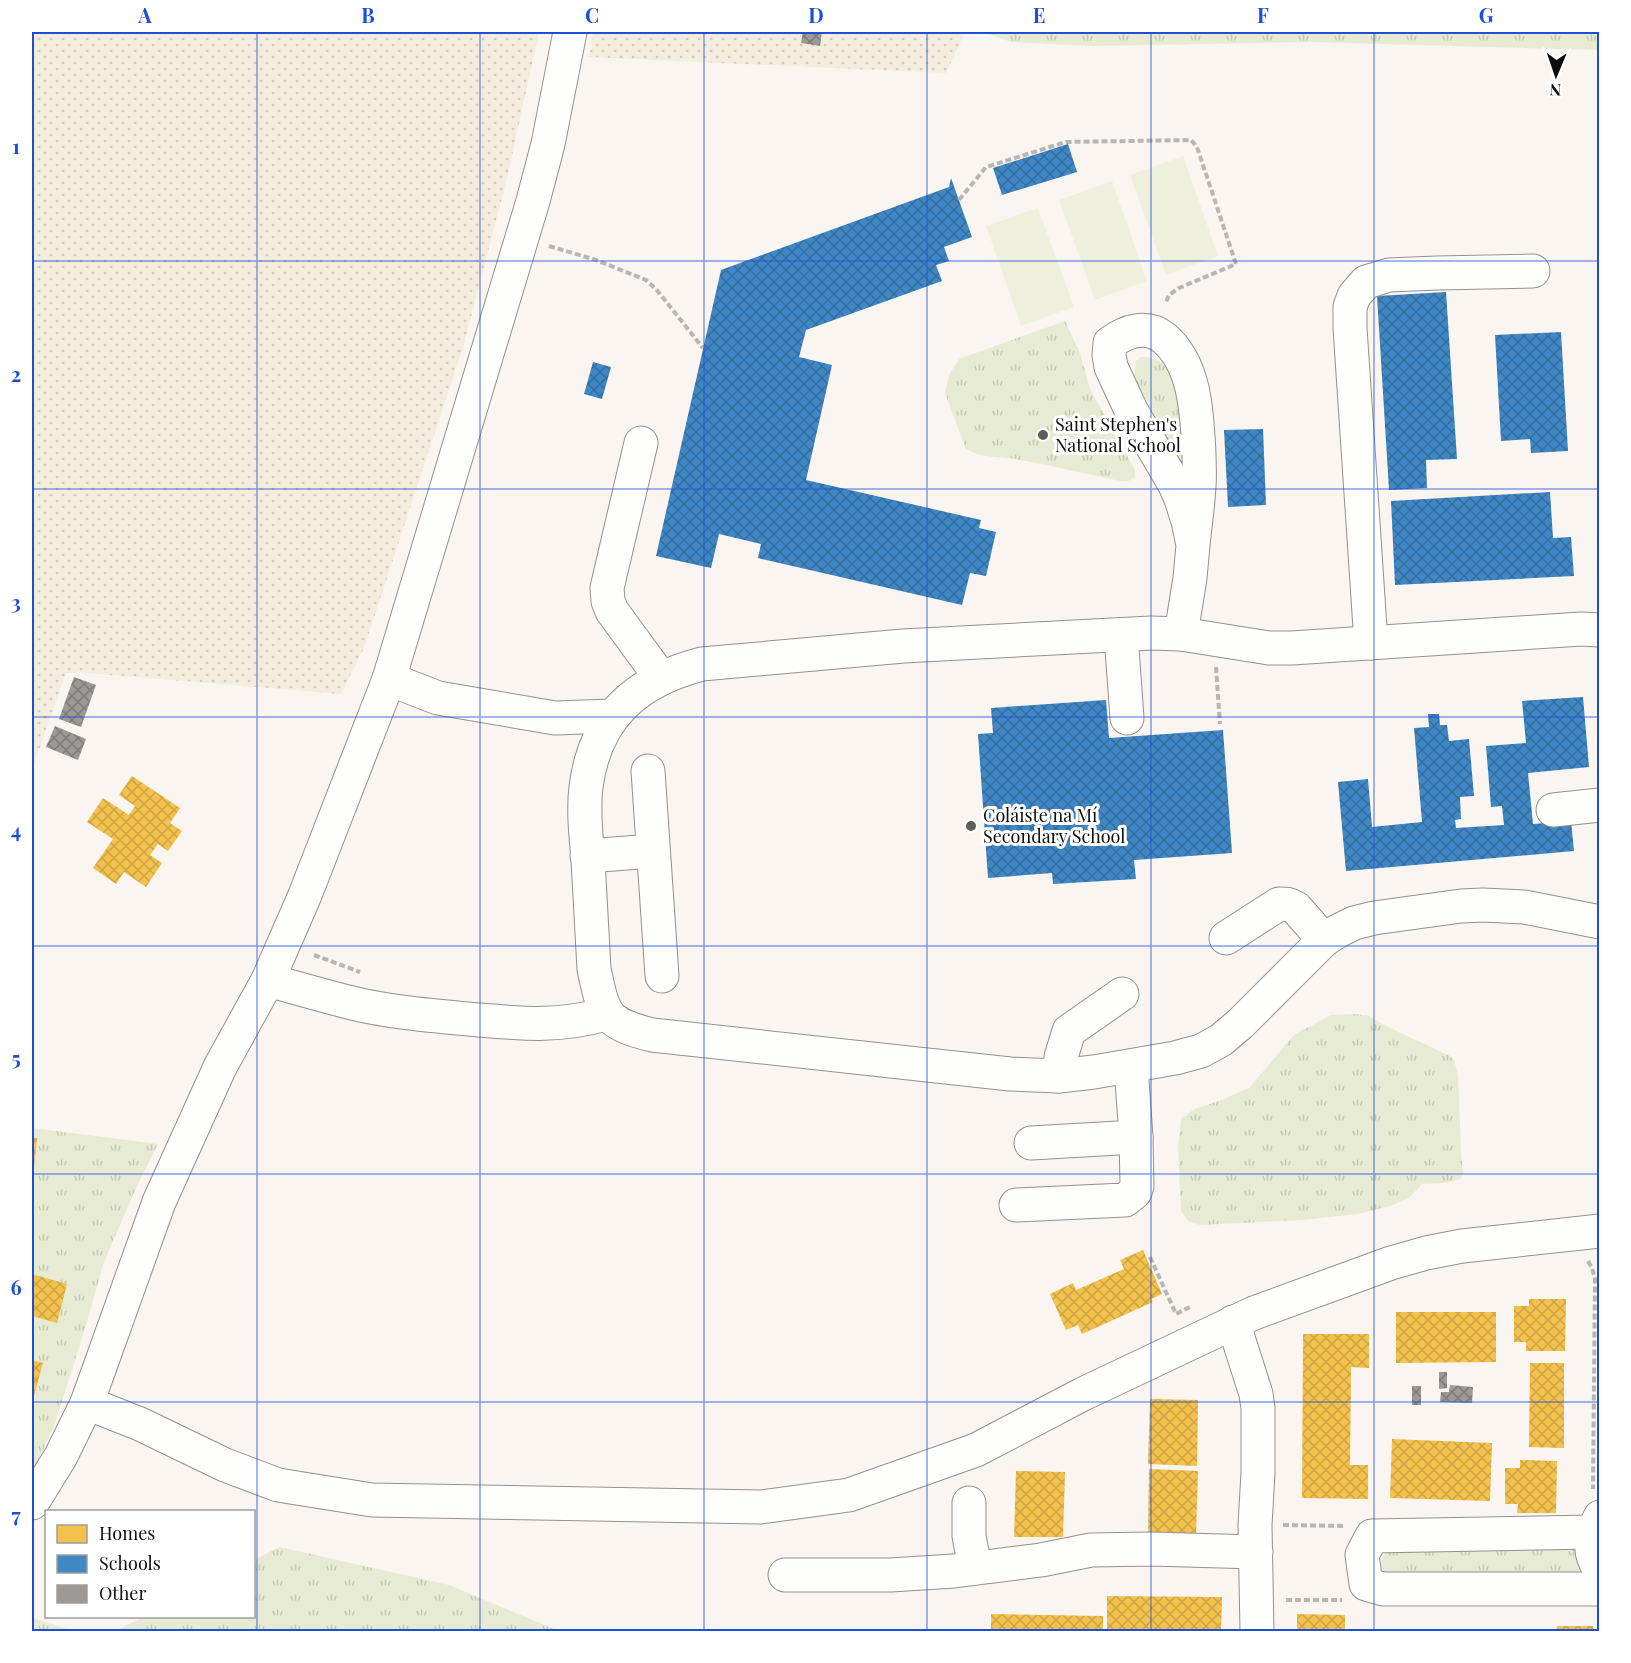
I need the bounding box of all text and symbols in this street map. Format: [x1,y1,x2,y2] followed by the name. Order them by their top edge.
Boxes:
[137,1,152,28] text: A
[361,1,375,28] text: B
[585,1,599,28] text: C
[808,1,824,28] text: D
[1033,1,1045,28] text: E
[1257,1,1269,28] text: F
[1479,1,1494,28] text: G
[1526,45,1586,105] north arrow
[1549,80,1562,101] text: N
[12,132,20,159] text: 1
[11,360,21,387] text: 2
[1055,412,1181,457] place label: Saint Stephen's National School
[1036,428,1050,442] marker: Saint Stephen's National School
[11,588,21,615] text: 3
[983,803,1125,848] place label: Coláiste na Mí Secondary School
[11,816,21,843] text: 4
[964,819,978,833] marker: Coláiste na Mí Secondary School
[11,1044,21,1071] text: 5
[10,1273,22,1300] text: 6
[11,1501,21,1528] text: 7
[45,1510,255,1618] legend
[99,1521,155,1545] text: Homes
[99,1551,161,1575] text: Schools
[99,1581,146,1605] text: Other

